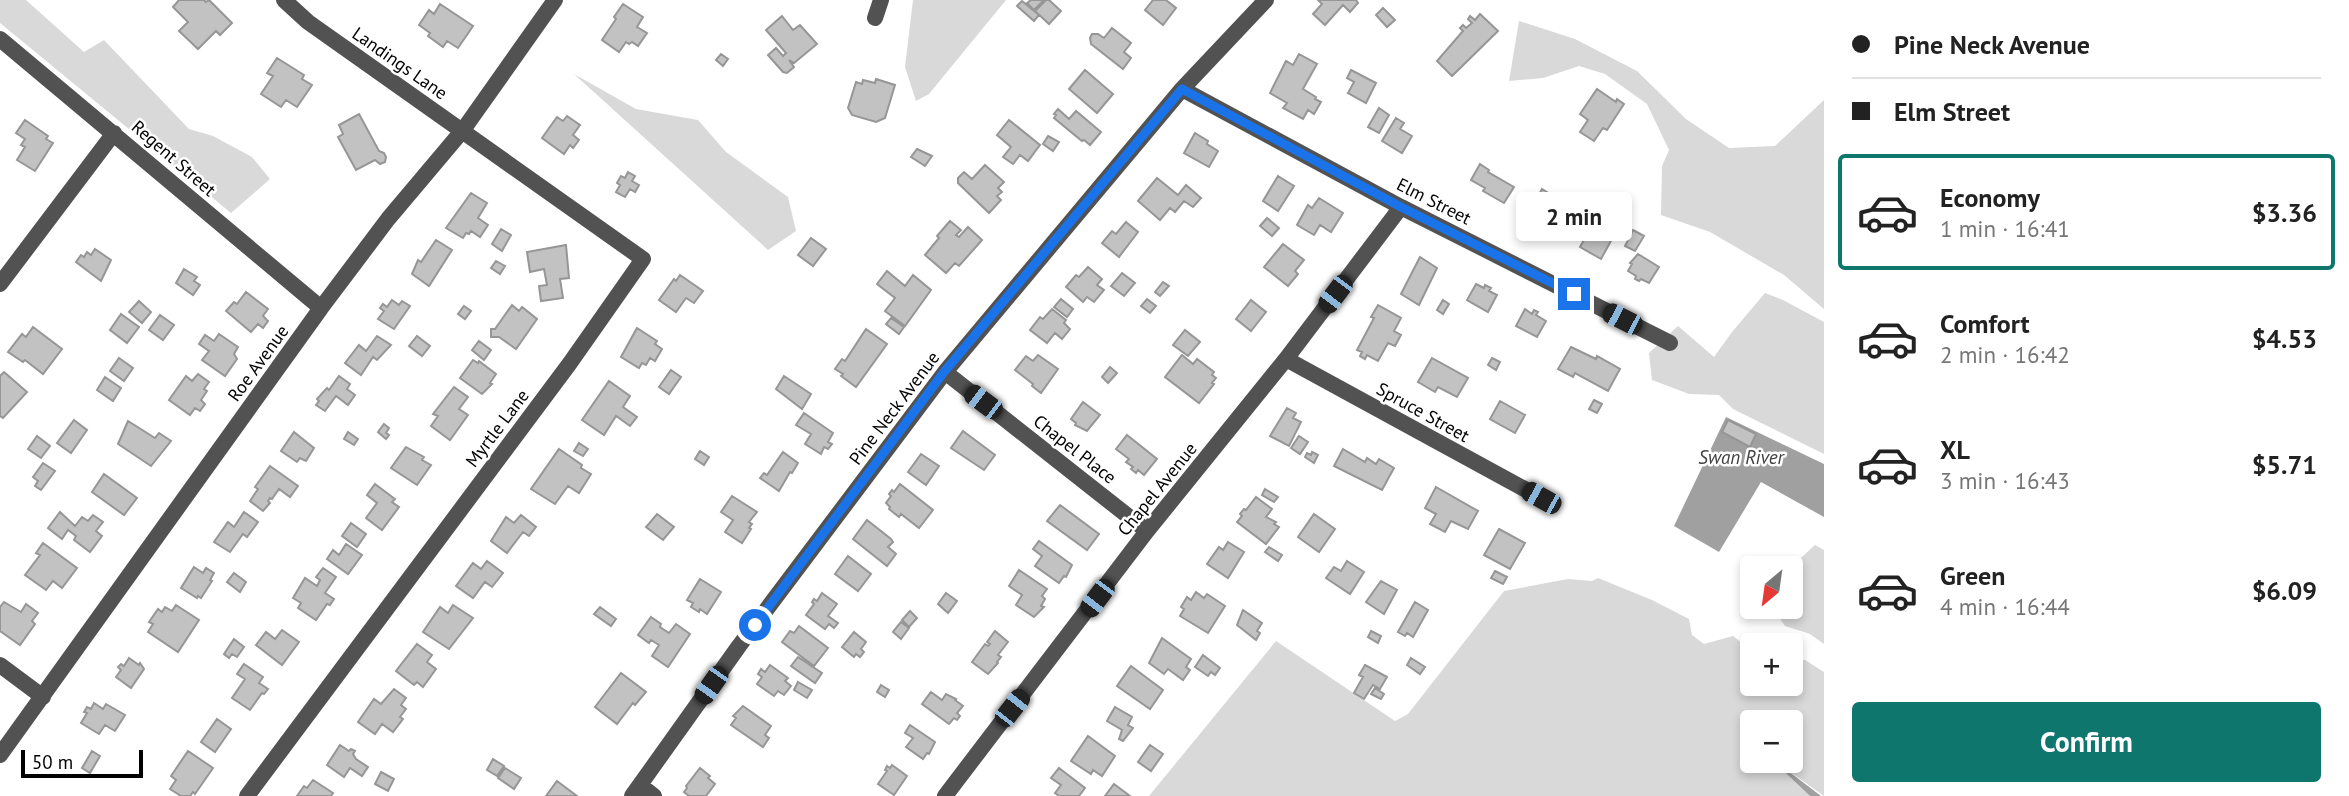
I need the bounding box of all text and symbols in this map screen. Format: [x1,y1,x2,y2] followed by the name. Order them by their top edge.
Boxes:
[348,22,452,104] street label: Landings Lane
[1894,28,2090,61] text: Pine Neck Avenue
[1894,95,2010,128] text: Elm Street
[127,115,221,201] street label: Regent Street
[1393,173,1475,229] street label: Elm Street
[1856,181,1919,244] icon: car
[1940,181,2040,214] text: Economy
[1516,192,1632,242] callout: 2 min
[2252,196,2317,229] text: $3.36
[1546,202,1602,231] text: 2 min
[1940,214,2070,243] text: 1 min · 16:41
[1314,271,1357,317] car
[1558,278,1590,310] route end
[1599,300,1646,338] car
[1856,307,1919,370] icon: car
[1940,307,2030,340] text: Comfort
[223,320,293,406] street label: Roe Avenue
[2252,322,2317,355] text: $4.53
[1940,340,2070,369] text: 2 min · 16:42
[844,347,944,469] street label: Pine Neck Avenue
[1372,377,1474,447] street label: Spruce Street
[960,381,1007,423] car
[460,385,534,471] street label: Myrtle Lane
[1029,409,1121,489] street label: Chapel Place
[1856,433,1919,496] icon: car
[1940,433,1970,466] text: XL
[1112,438,1202,540] street label: Chapel Avenue
[1698,445,1785,469] water label: Swan River
[2252,448,2317,481] text: $5.71
[1940,466,2070,495] text: 3 min · 16:43
[1518,479,1565,517] car
[1740,556,1802,620] north arrow
[1740,556,1803,773] map controls
[1856,559,1919,622] icon: car
[1940,559,2005,592] text: Green
[2252,574,2317,607] text: $6.09
[1076,575,1119,621] car
[1940,592,2070,621] text: 4 min · 16:44
[739,609,771,641] route start
[1740,633,1803,696] button: +
[691,662,732,708] car
[991,685,1034,731] car
[1852,702,2321,782] button: Confirm
[1740,710,1803,773] button: −
[21,747,144,779] scale bar
[32,750,73,774] text: 50 m

